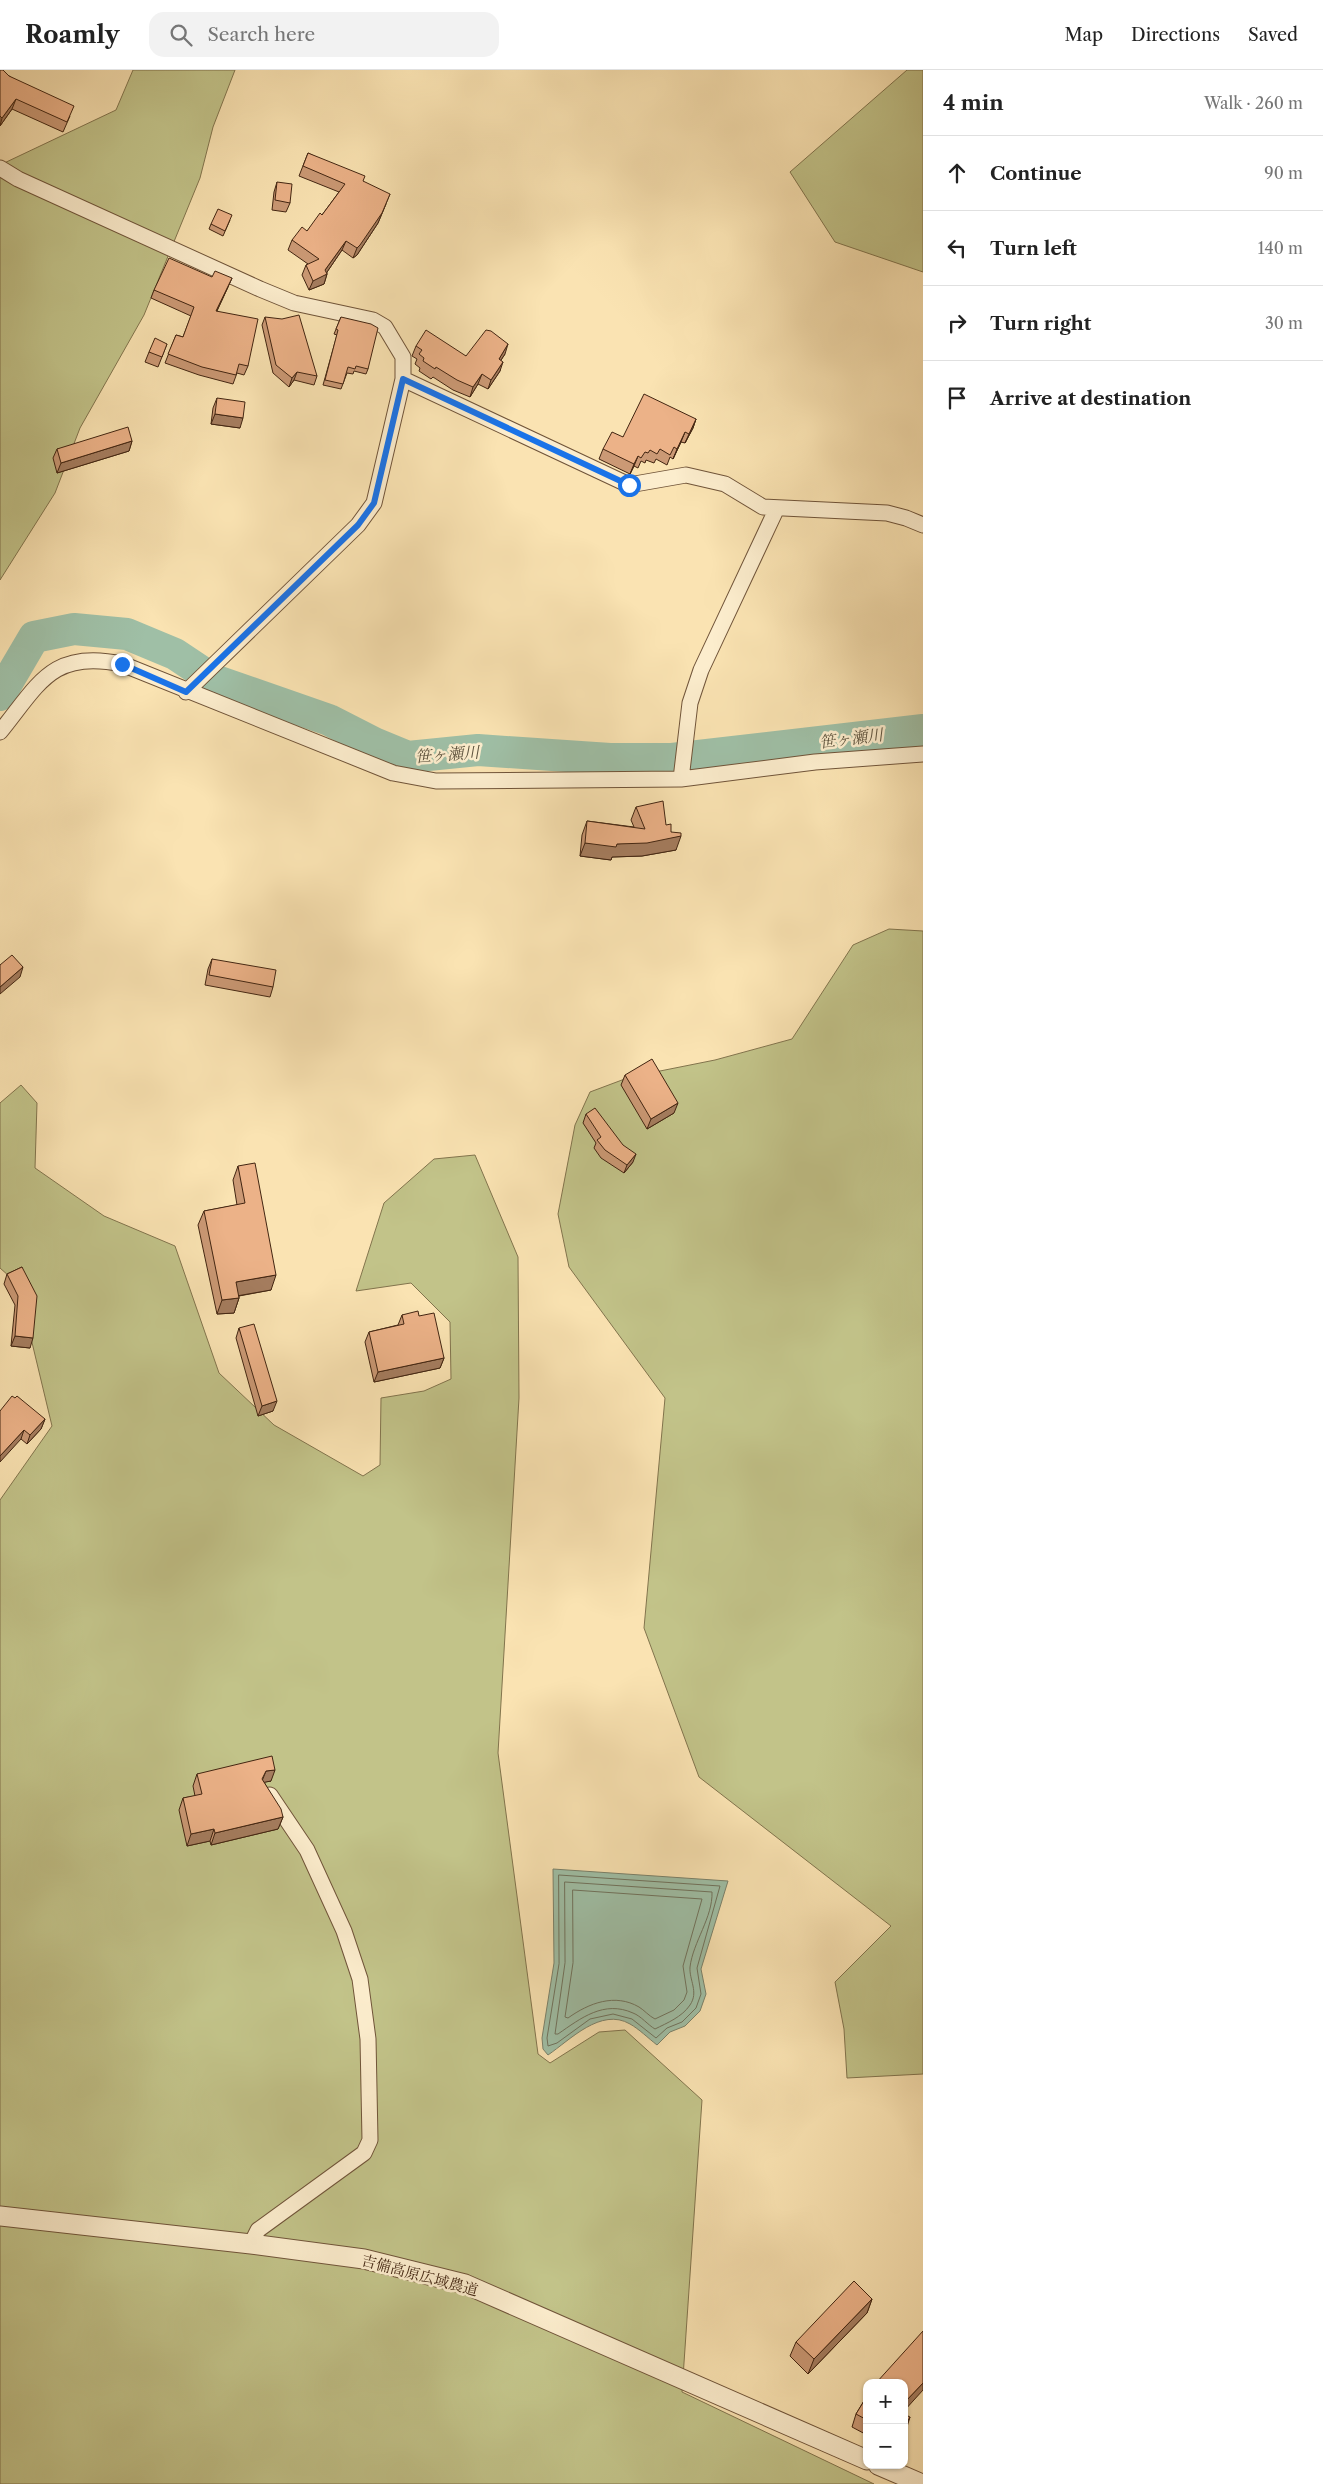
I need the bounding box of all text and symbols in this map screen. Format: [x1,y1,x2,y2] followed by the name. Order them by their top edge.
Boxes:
[149,12,499,57] search box
[25,20,119,49] text: Roamly
[167,21,195,49] icon: search
[207,23,315,46] text: Search here
[1064,24,1103,46] text: Map
[1131,24,1220,46] text: Directions
[1248,24,1298,46] text: Saved
[943,90,1004,115] text: 4 min
[1204,93,1303,113] text: Walk · 260 m
[943,159,971,187] icon: ahead
[990,162,1082,185] text: Continue
[1264,163,1303,183] text: 90 m
[943,234,971,262] icon: left
[990,237,1077,260] text: Turn left
[1258,238,1303,258] text: 140 m
[943,309,971,337] icon: right
[990,312,1091,335] text: Turn right
[1265,313,1303,333] text: 30 m
[943,384,971,412] icon: arrive
[990,387,1191,410] text: Arrive at destination
[618,474,641,497] route start
[111,653,134,676] route end
[818,724,886,752] water label: 笹ヶ瀬川
[414,742,482,766] water label: 笹ヶ瀬川
[360,2250,480,2300] street label: 吉備高原広域農道
[863,2379,908,2469] map controls
[863,2379,908,2424] button: +
[863,2424,908,2469] button: −

